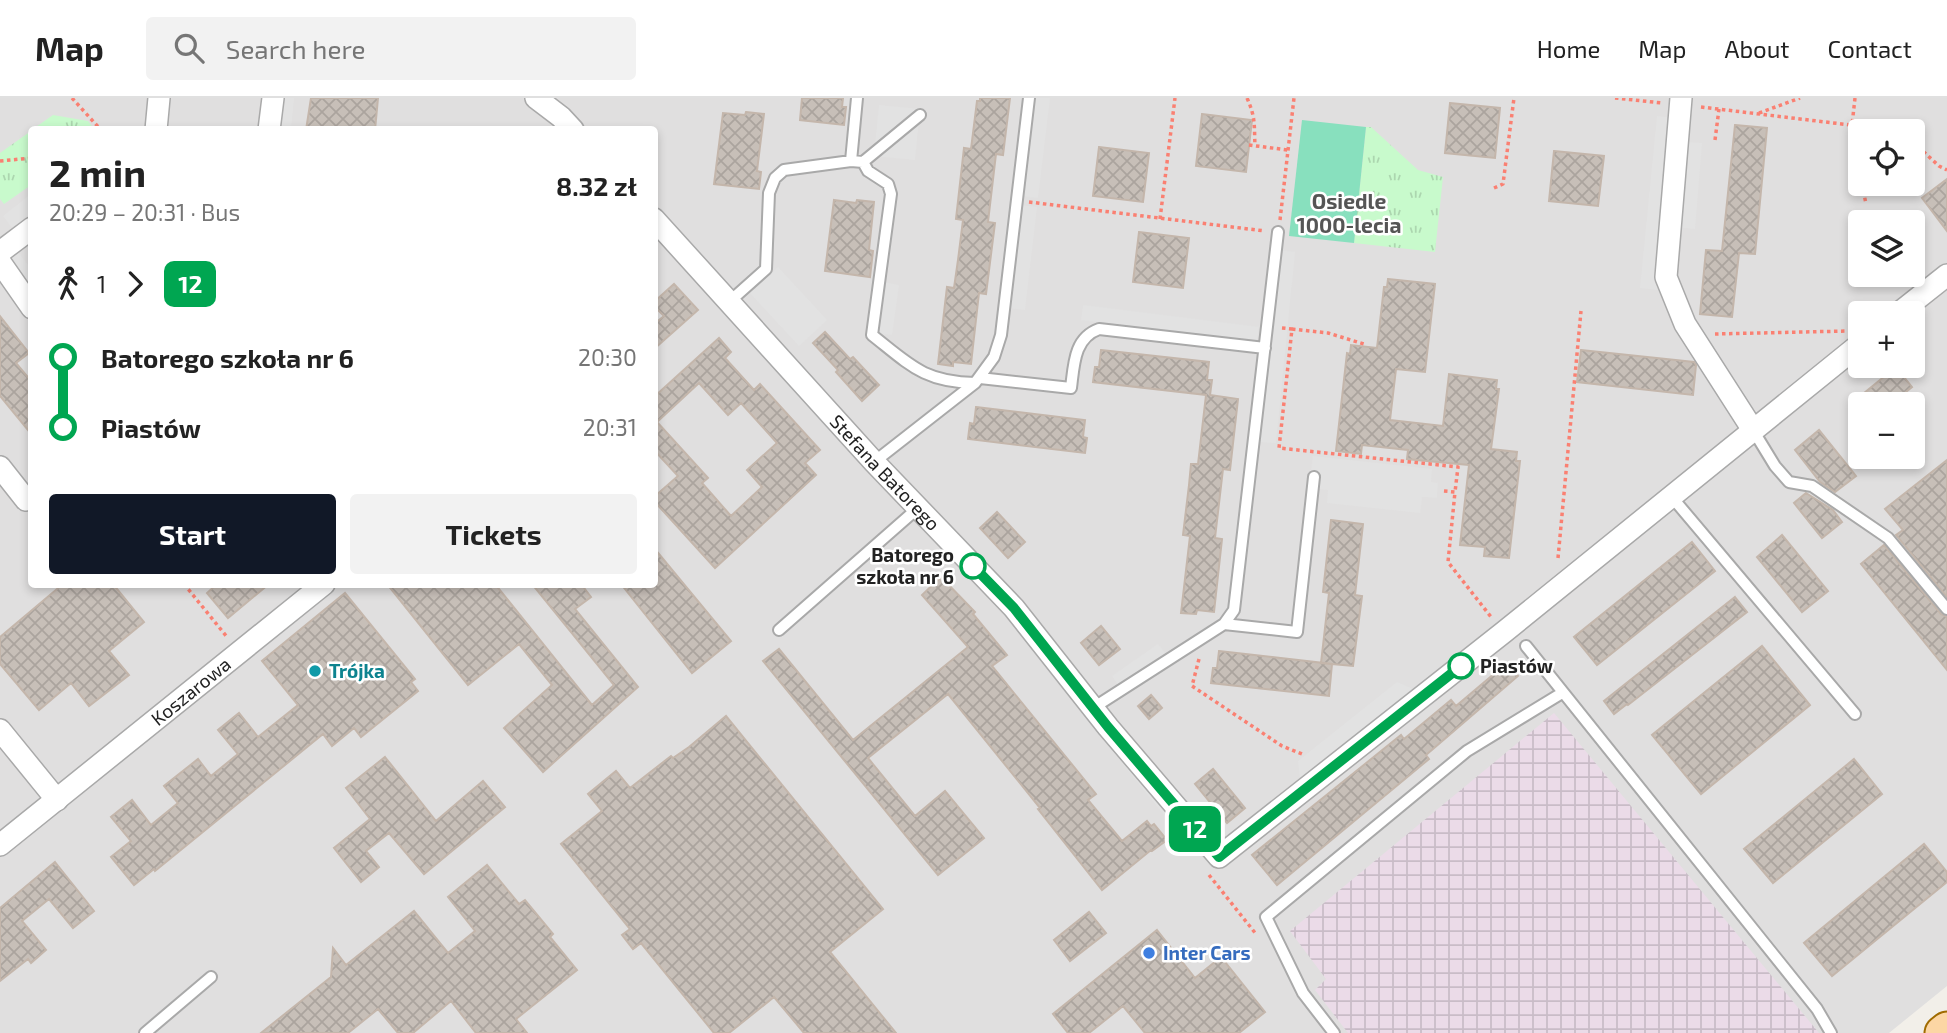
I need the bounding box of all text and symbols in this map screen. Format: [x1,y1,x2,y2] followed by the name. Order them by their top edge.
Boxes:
[146,17,636,80] search box
[35,28,104,68] text: Map
[170,29,208,67] icon: search
[226,33,365,64] text: Search here
[1537,34,1600,63] text: Home
[1638,34,1686,63] text: Map
[1724,34,1790,63] text: About
[1828,34,1912,63] text: Contact
[1848,119,1925,469] map controls
[1848,119,1925,196] button: locate
[49,149,146,195] text: 2 min
[556,170,637,201] text: 8.32 zł
[1297,188,1401,237] district label: Osiedle 1000-lecia
[49,198,240,226] text: 20:29 – 20:31 · Bus
[1848,210,1925,287] button: layers
[49,265,87,303] icon: walk
[116,265,154,303] icon: forward
[178,269,202,298] text: 12
[97,270,106,298] text: 1
[1848,301,1925,378] button: +
[101,342,354,373] text: Batorego szkoła nr 6
[578,343,637,371] text: 20:30
[1848,392,1925,469] button: −
[826,409,945,535] street label: Stefana Batorego
[101,412,201,443] text: Piastów
[583,413,637,441] text: 20:31
[49,494,336,574] button: Start
[350,494,637,574] button: Tickets
[856,543,954,588] place label: Batorego szkoła nr 6
[960,553,986,579] marker: Batorego szkoła nr 6
[146,652,235,730] street label: Koszarowa
[1448,653,1474,679] marker: Piastów
[1480,654,1553,677] place label: Piastów
[329,659,385,682] place label: Trójka
[307,663,323,679] marker: Trójka
[1164,806,1226,852] line badge: 12
[1183,814,1207,843] text: 12
[1163,941,1251,964] place label: Inter Cars
[1141,945,1157,961] marker: Inter Cars

